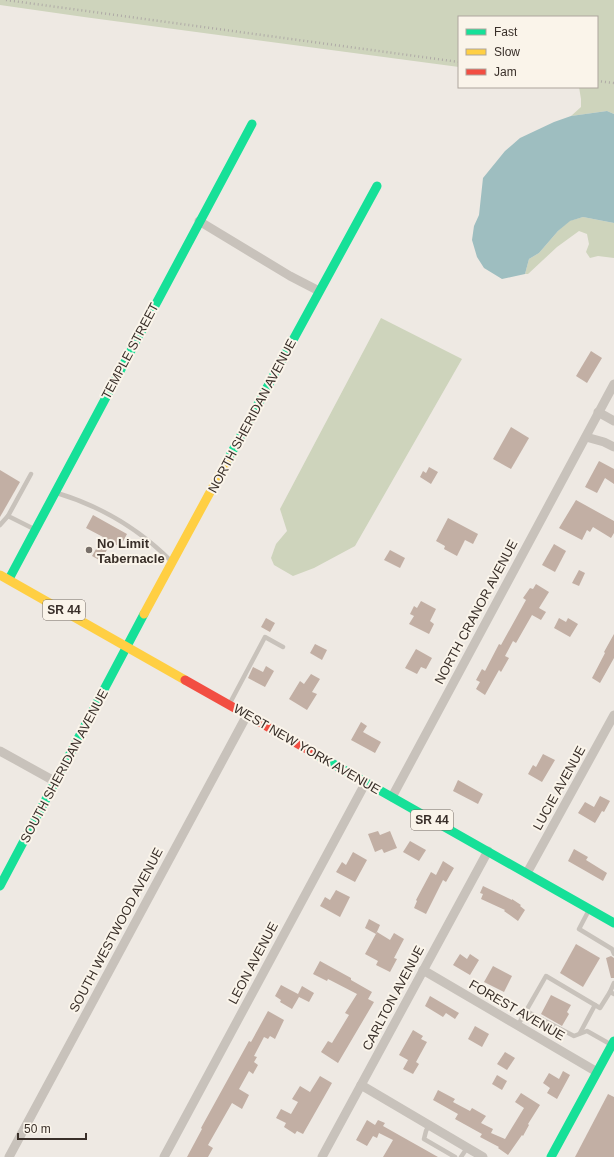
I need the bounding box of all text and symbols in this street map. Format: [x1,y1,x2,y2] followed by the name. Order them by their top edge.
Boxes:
[458,16,598,88] legend
[494,25,518,39] text: Fast
[494,45,520,59] text: Slow
[494,65,517,79] text: Jam
[98,300,162,402] street label: TEMPLE STREET
[205,336,299,496] street label: NORTH SHERIDAN AVENUE
[97,536,165,566] place label: No Limit Tabernacle
[432,537,521,687] street label: NORTH CRANOR AVENUE
[84,545,94,555] marker: No Limit Tabernacle
[43,600,85,620] road number: SR 44
[17,686,111,845] street label: SOUTH SHERIDAN AVENUE
[231,701,383,797] street label: WEST NEW YORK AVENUE
[530,743,588,833] street label: LUCIE AVENUE
[411,810,453,830] road number: SR 44
[66,845,166,1015] street label: SOUTH WESTWOOD AVENUE
[225,919,281,1007] street label: LEON AVENUE
[359,943,427,1053] street label: CARLTON AVENUE
[467,977,568,1044] street label: FOREST AVENUE
[18,1115,86,1141] scale bar
[24,1122,51,1136] text: 50 m

